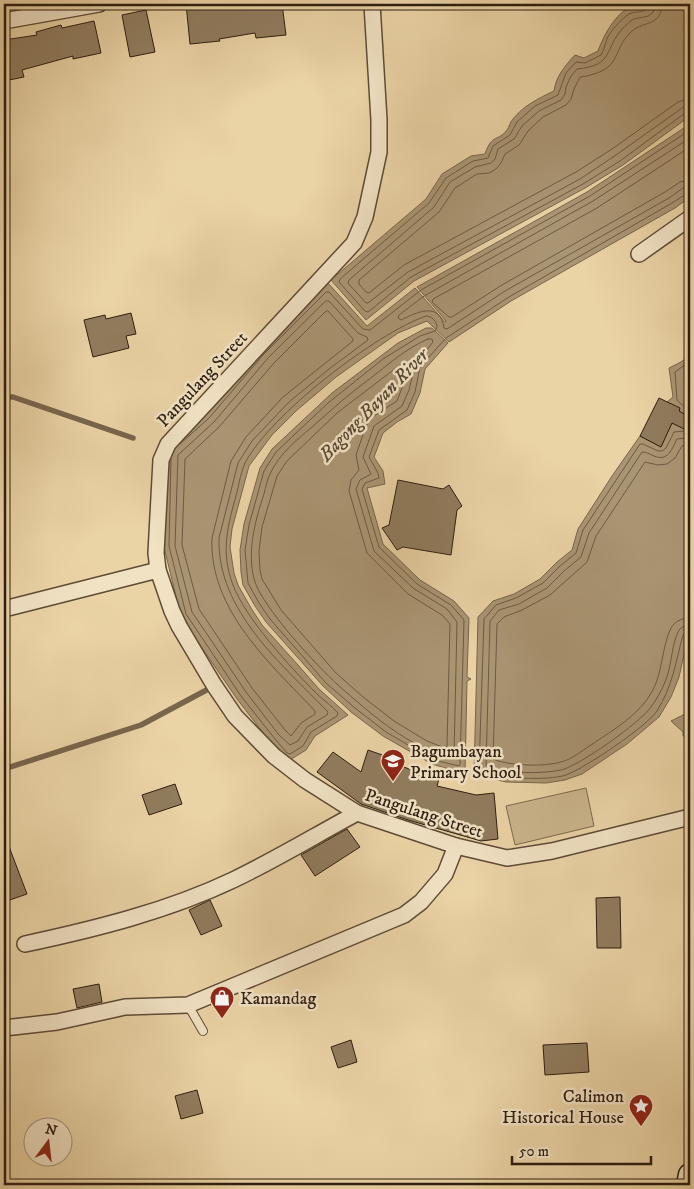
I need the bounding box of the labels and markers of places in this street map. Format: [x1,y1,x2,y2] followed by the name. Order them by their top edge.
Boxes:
[410,741,522,784] place label: Bagumbayan Primary School
[380,748,406,782] school or university icon: Bagumbayan Primary School
[209,985,235,1019] shop icon: Kamandag
[240,988,316,1010] place label: Kamandag
[502,1086,625,1129] place label: Calimon Historical House
[628,1093,654,1127] place icon: Calimon Historical House

